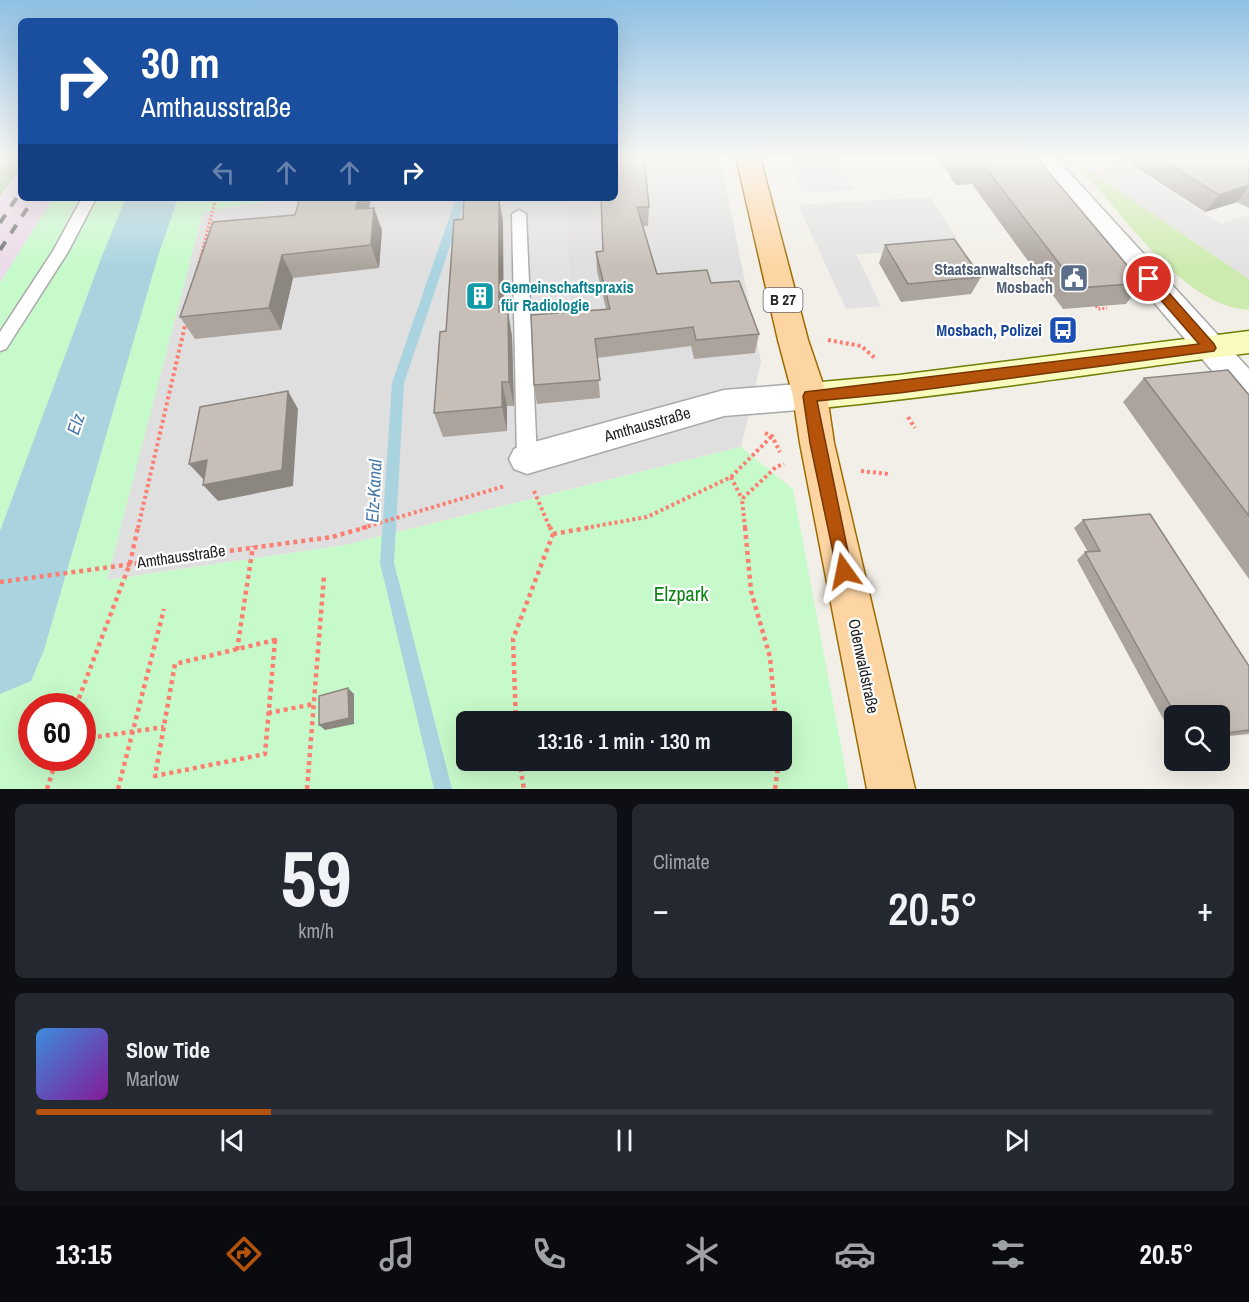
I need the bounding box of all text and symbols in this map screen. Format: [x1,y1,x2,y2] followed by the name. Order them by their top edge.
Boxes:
[141,35,220,91] text: 30 m
[42,42,120,120] icon: right
[141,89,291,125] text: Amthausstraße
[207,156,240,189] icon: left
[270,156,303,189] icon: ahead
[333,156,366,189] icon: ahead
[396,156,429,189] icon: right
[1123,253,1174,304] pin
[934,258,1054,298] place label: Staatsanwaltschaft Mosbach
[1058,262,1090,294] public building icon: Staatsanwaltschaft Mosbach
[1132,262,1165,295] icon: arrive
[501,276,634,316] place label: Gemeinschaftspraxis für Radiologie
[464,280,496,312] building icon: Gemeinschaftspraxis für Radiologie
[764,288,802,312] road number: B 27
[1047,314,1079,346] bus stop icon: Mosbach, Polizei
[936,319,1042,341] place label: Mosbach, Polizei
[600,401,693,447] street label: Amthausstraße
[60,409,91,438] water label: Elz
[359,458,388,523] water label: Elz-Kanal
[134,539,227,573] street label: Amthausstraße
[812,539,876,603] position arrow
[654,580,709,607] park label: Elzpark
[843,617,885,715] street label: Odenwaldstraße
[18,693,96,771] speed limit sign: 60
[1164,705,1230,771] map controls
[1164,705,1230,771] button: search
[537,726,711,756] text: 13:16 · 1 min · 130 m
[280,825,352,930] text: 59
[653,848,710,875] text: Climate
[888,878,978,939] text: 20.5°
[653,887,669,931] text: −
[1197,887,1213,931] text: +
[298,917,334,944] text: km/h
[126,1035,210,1065] text: Slow Tide
[126,1065,179,1092] text: Marlow
[216,1124,249,1157] icon: previous
[608,1124,641,1157] icon: pause
[1000,1124,1033,1157] icon: next
[223,1233,265,1275] icon: directions
[376,1233,418,1275] icon: music
[528,1233,570,1275] icon: phone
[681,1233,723,1275] icon: climate
[834,1233,876,1275] icon: car
[987,1233,1029,1275] icon: filters
[55,1236,112,1272] text: 13:15
[1140,1236,1194,1272] text: 20.5°

